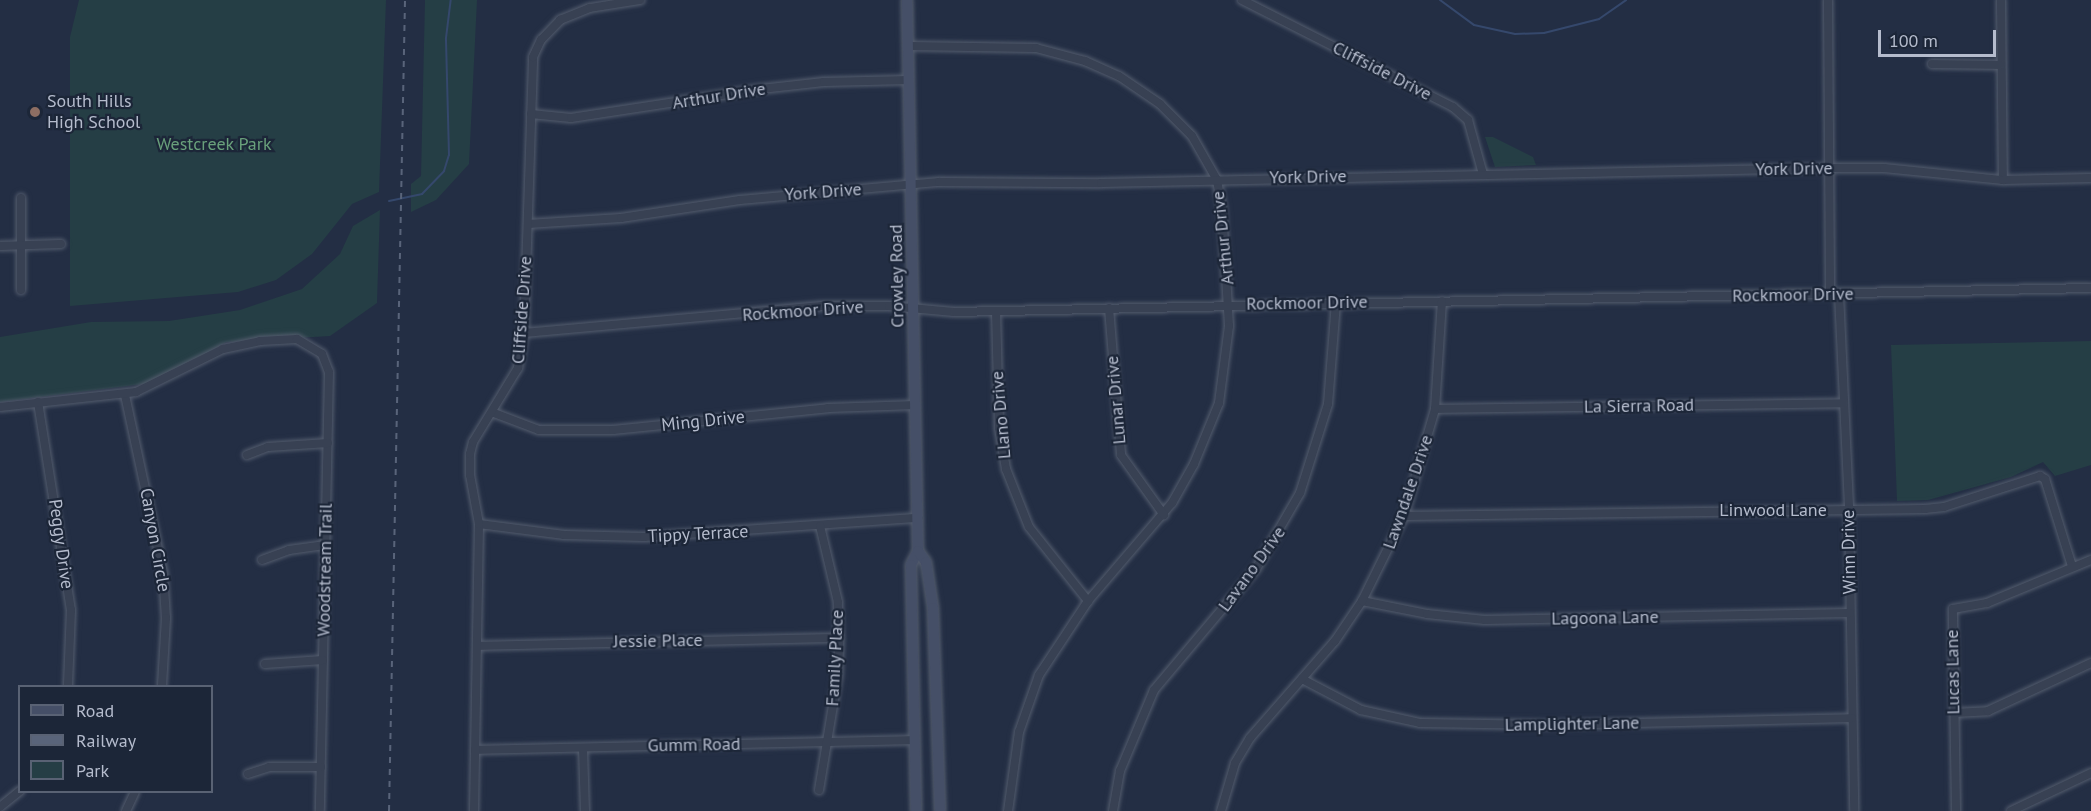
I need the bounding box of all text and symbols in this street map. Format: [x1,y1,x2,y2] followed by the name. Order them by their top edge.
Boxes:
[1881,18,2000,56] scale bar
[1889,29,1938,52] text: 100 m
[1329,37,1435,105] street label: Cliffside Drive
[671,78,767,114] street label: Arthur Drive
[47,91,140,134] place label: South Hills High School
[28,105,42,119] marker: South Hills High School
[156,133,272,155] park label: Westcreek Park
[1755,158,1833,180] street label: York Drive
[1269,166,1347,188] street label: York Drive
[783,179,863,205] street label: York Drive
[1207,190,1239,286] street label: Arthur Drive
[885,224,909,328] street label: Crowley Road
[507,255,537,365] street label: Cliffside Drive
[1732,283,1854,307] street label: Rockmoor Drive
[1246,291,1368,315] street label: Rockmoor Drive
[742,296,864,326] street label: Rockmoor Drive
[1101,355,1131,445] street label: Lunar Drive
[986,370,1016,460] street label: Llano Drive
[1584,394,1694,418] street label: La Sierra Road
[660,406,746,436] street label: Ming Drive
[1378,432,1438,552] street label: Lawndale Drive
[135,486,175,594] street label: Canyon Circle
[44,497,78,591] street label: Peggy Drive
[1719,499,1827,521] street label: Linwood Lane
[313,503,337,637] street label: Woodstream Trail
[1837,510,1861,594] street label: Winn Drive
[646,521,750,547] street label: Tippy Terrace
[1214,522,1290,616] street label: Lavano Drive
[1551,606,1659,630] street label: Lagoona Lane
[822,609,848,707] street label: Family Place
[613,629,703,653] street label: Jessie Place
[1941,629,1965,715] street label: Lucas Lane
[18,685,213,793] legend
[76,699,114,722] text: Road
[1504,712,1640,736] street label: Lamplighter Lane
[76,729,136,752] text: Railway
[647,733,741,757] street label: Gumm Road
[76,759,109,782] text: Park

